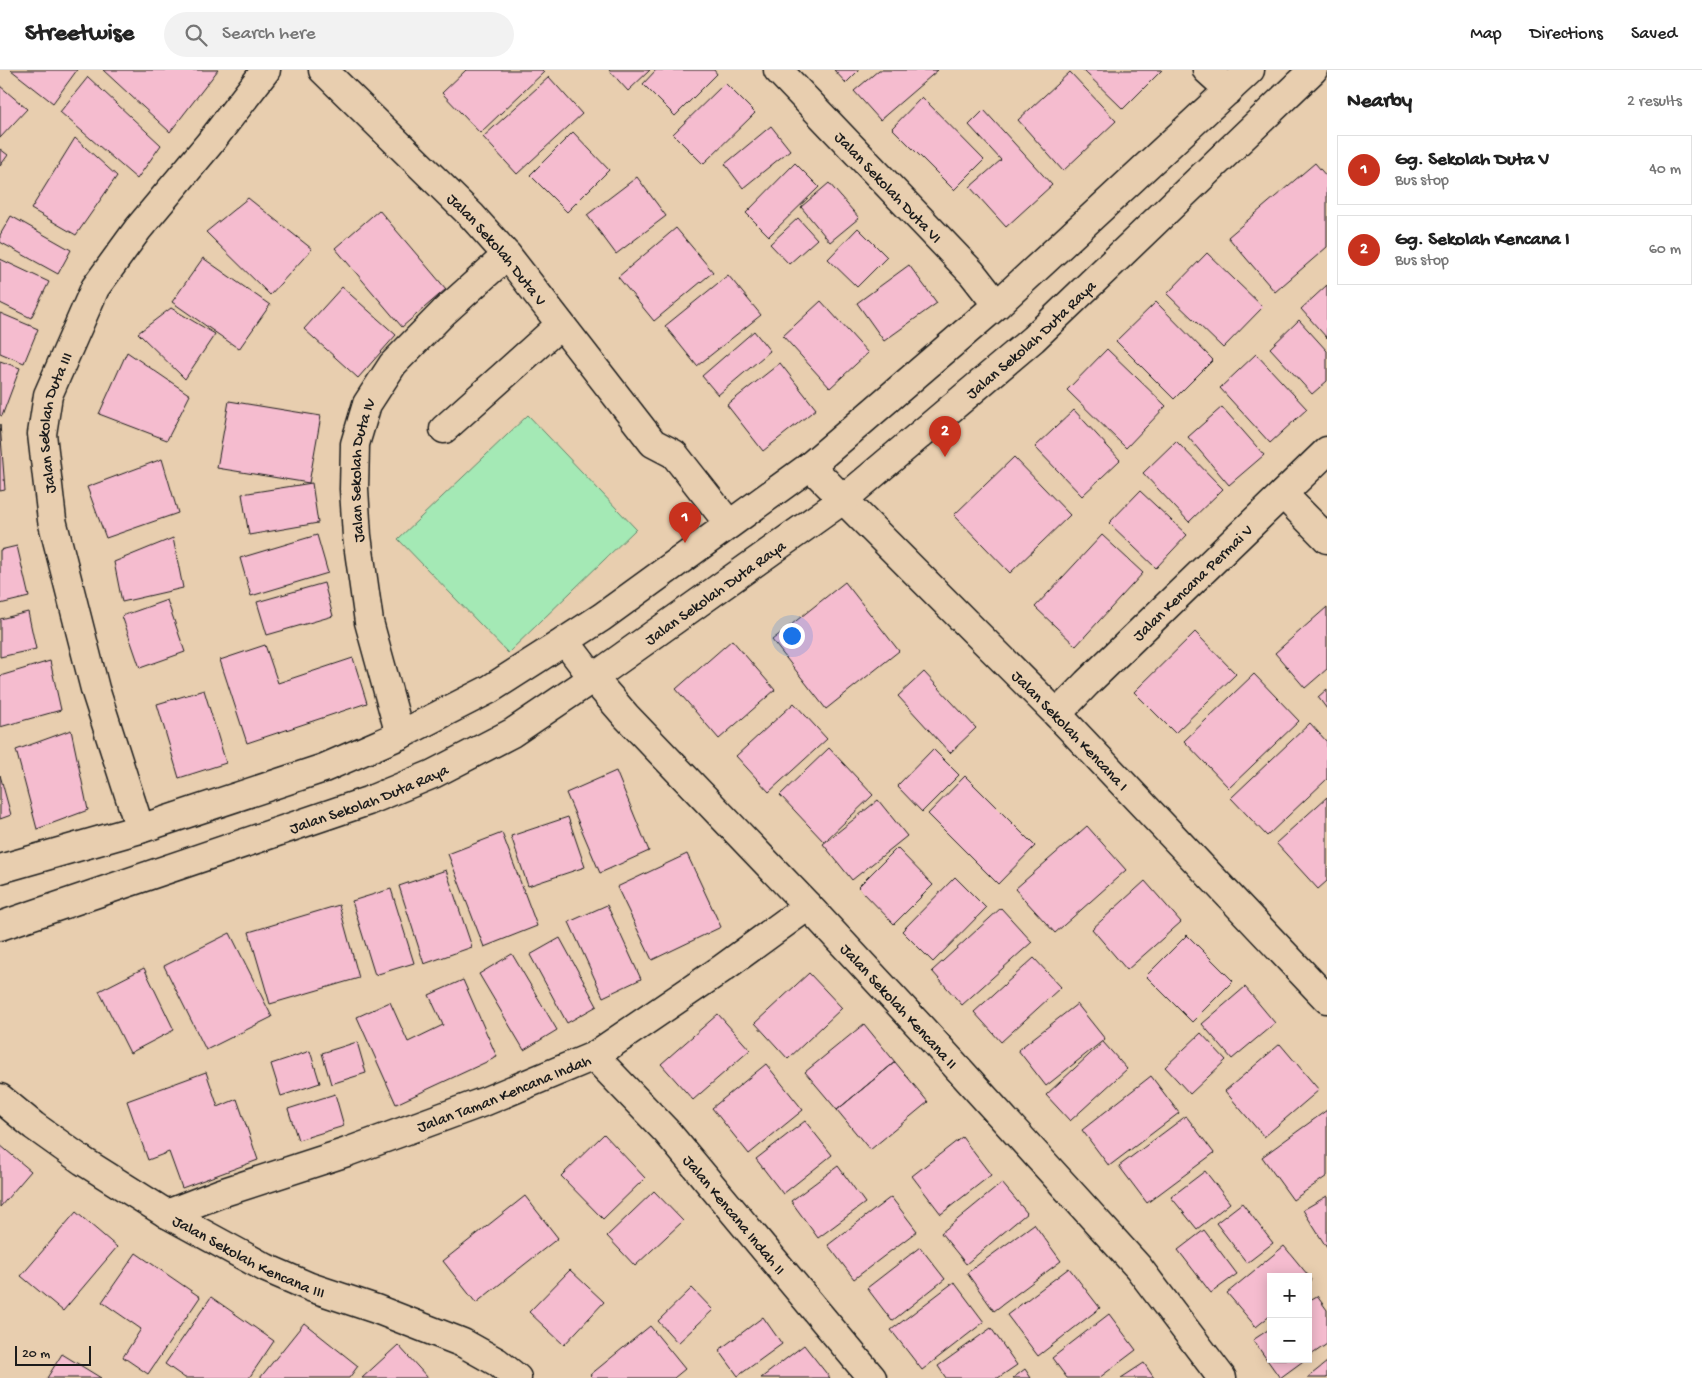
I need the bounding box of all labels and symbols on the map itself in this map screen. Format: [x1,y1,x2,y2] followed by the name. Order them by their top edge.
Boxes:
[829,129,944,249] street label: Jalan Sekolah Duta VI
[441,191,549,311] street label: Jalan Sekolah Duta V
[963,277,1102,405] street label: Jalan Sekolah Duta Raya
[36,350,79,494] street label: Jalan Sekolah Duta III
[348,395,382,543] street label: Jalan Sekolah Duta IV
[929,416,961,457] pin: 2
[669,502,701,543] pin: 1
[1130,522,1258,646] street label: Jalan Kencana Permai V
[642,537,791,651] street label: Jalan Sekolah Duta Raya
[779,623,805,649] your location
[1006,668,1131,796] street label: Jalan Sekolah Kencana I
[288,761,453,840] street label: Jalan Sekolah Duta Raya
[835,941,960,1074] street label: Jalan Sekolah Kencana II
[415,1052,595,1138] street label: Jalan Taman Kencana Indah
[677,1152,788,1280] street label: Jalan Kencana Indah II
[168,1213,327,1304] street label: Jalan Sekolah Kencana III
[15,1343,91,1366] scale bar

